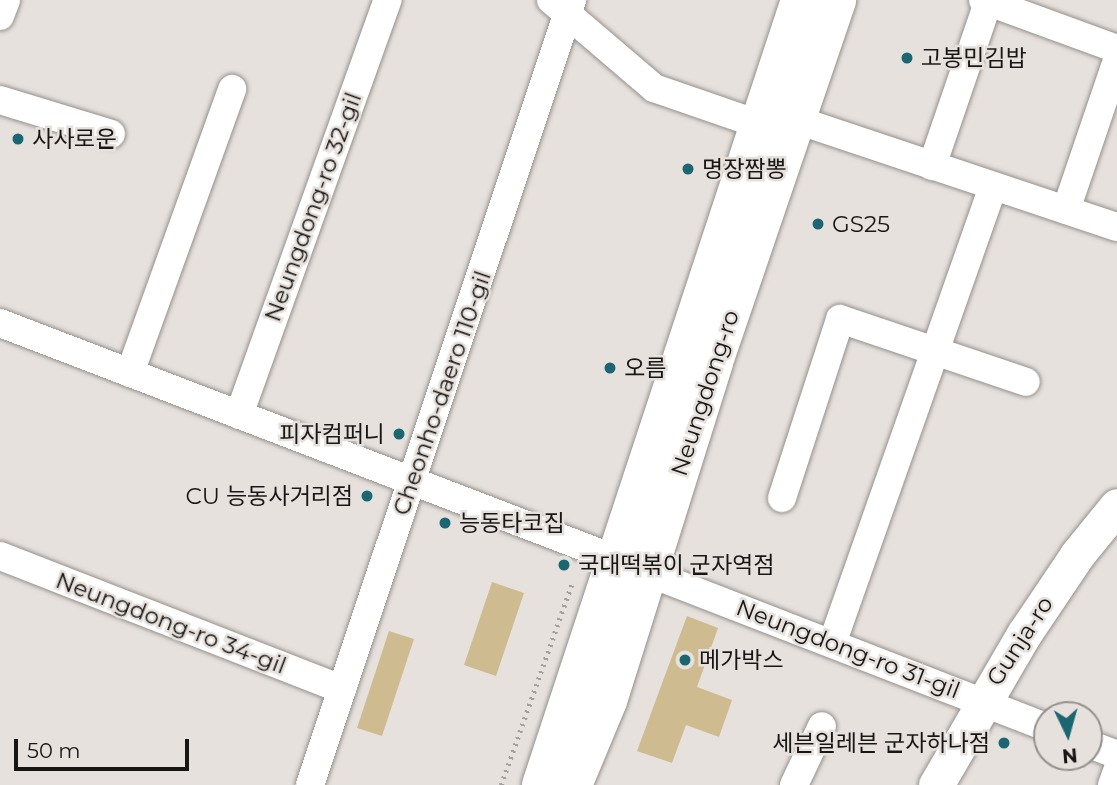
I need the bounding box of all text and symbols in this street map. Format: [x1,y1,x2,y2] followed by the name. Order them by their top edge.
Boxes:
[921,44,1027,72] place label: 고봉민김밥
[899,50,915,66] marker: 고봉민김밥
[259,89,367,325] street label: Neungdong-ro 32-gil
[32,125,117,153] place label: 사사로운
[10,131,26,147] marker: 사사로운
[702,155,787,183] place label: 명장짬뽕
[680,161,696,177] marker: 명장짬뽕
[832,210,890,238] place label: GS25
[810,216,826,232] marker: GS25
[387,267,497,519] street label: Cheonho-daero 110-gil
[665,307,745,479] street label: Neungdong-ro
[624,354,666,382] place label: 오름
[602,360,618,376] marker: 오름
[279,420,385,448] place label: 피자컴퍼니
[391,426,407,442] marker: 피자컴퍼니
[185,482,353,510] place label: CU 능동사거리점
[359,488,375,504] marker: CU 능동사거리점
[459,509,565,537] place label: 능동타코집
[437,515,453,531] marker: 능동타코집
[578,551,774,579] place label: 국대떡볶이 군자역점
[556,557,572,573] marker: 국대떡볶이 군자역점
[52,566,290,680] street label: Neungdong-ro 34-gil
[981,591,1059,691] street label: Gunja-ro
[732,594,964,704] street label: Neungdong-ro 31-gil
[699,646,784,674] place label: 메가박스
[677,652,693,668] marker: 메가박스
[1033,701,1103,771] north arrow
[18,726,192,770] scale bar
[772,729,990,757] place label: 세븐일레븐 군자하나점
[996,735,1012,751] marker: 세븐일레븐 군자하나점
[27,738,81,763] text: 50 m
[1061,743,1078,768] text: N

